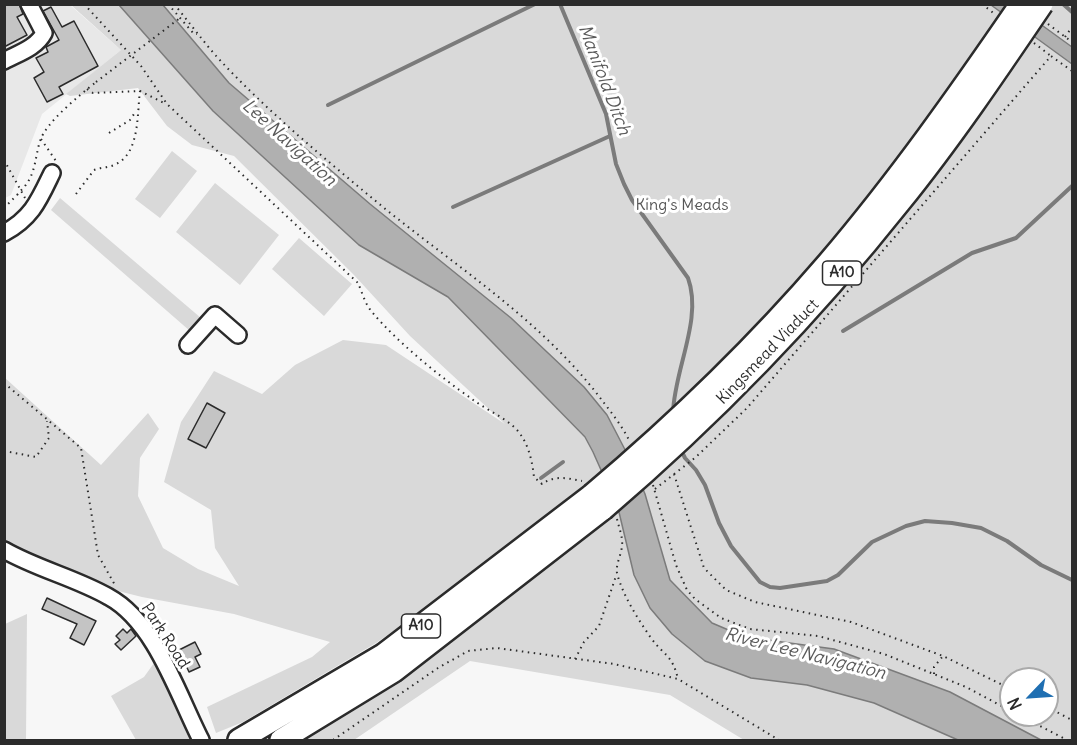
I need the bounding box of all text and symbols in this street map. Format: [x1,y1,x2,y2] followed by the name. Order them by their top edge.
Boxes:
[573,22,635,138] water label: Manifold Ditch
[237,95,341,191] water label: Lee Navigation
[635,195,729,215] park label: King's Meads
[822,261,862,285] road number: A10
[713,295,823,409] street label: Kingsmead Viaduct
[137,600,193,672] street label: Park Road
[402,614,440,638] road number: A10
[722,624,888,684] water label: River Lee Navigation
[999,667,1059,727] north arrow
[1003,695,1026,713] text: N

